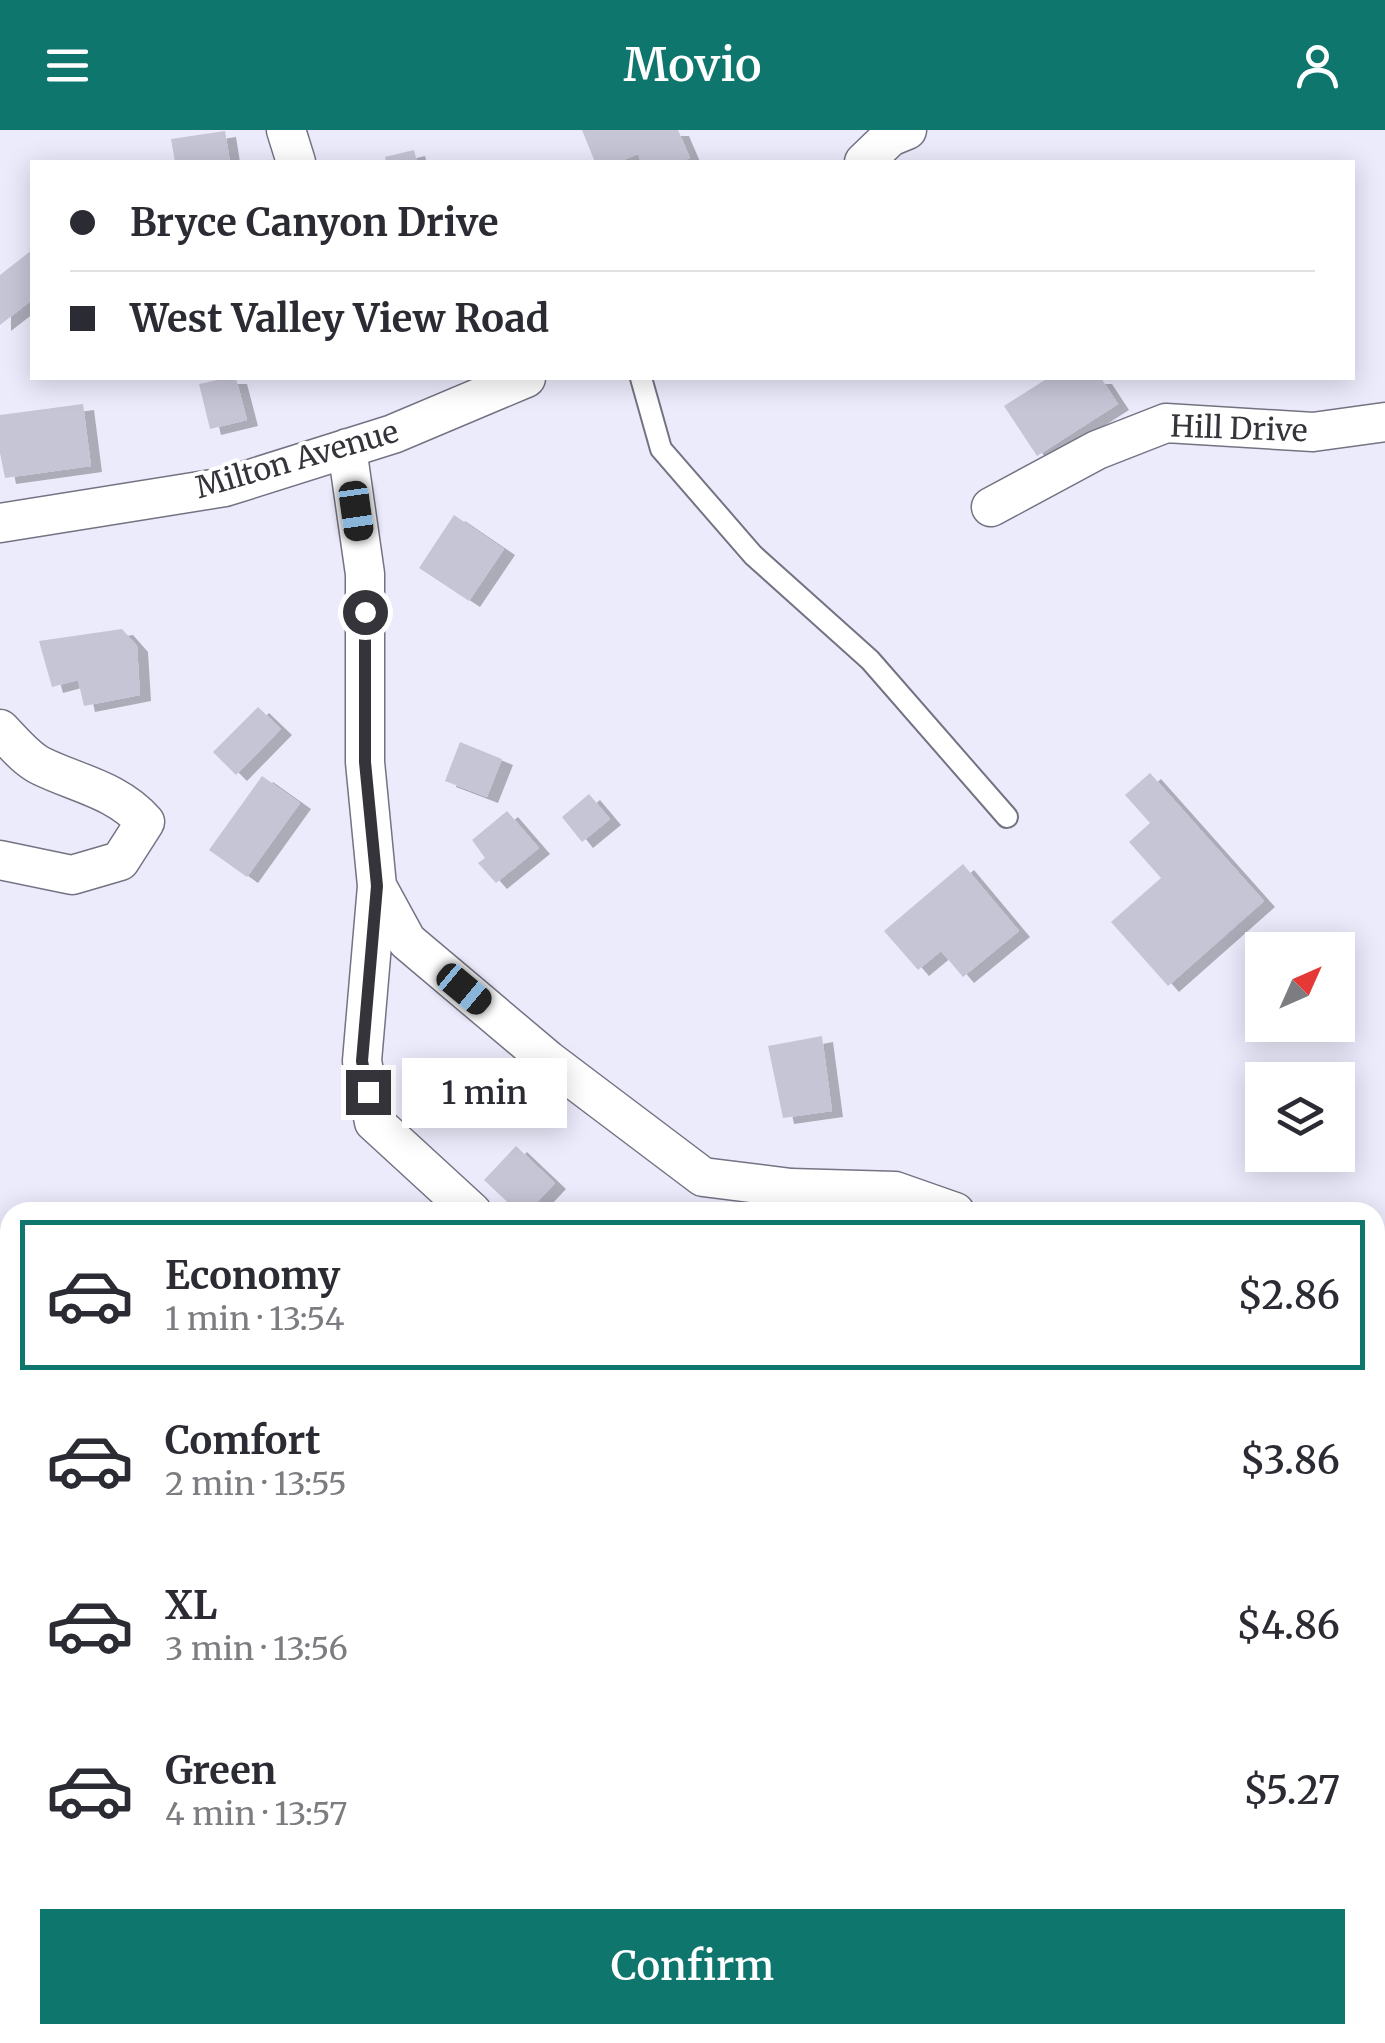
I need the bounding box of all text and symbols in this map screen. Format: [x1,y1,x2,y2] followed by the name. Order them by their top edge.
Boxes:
[624,37,761,93] text: Movio
[40,38,95,93] icon: menu
[1290,38,1345,93] icon: person
[130,199,499,246] text: Bryce Canyon Drive
[130,295,549,342] text: West Valley View Road
[1170,407,1308,449] street label: Hill Drive
[191,412,402,506] street label: Milton Avenue
[337,479,375,543] car
[343,590,388,635] route start
[1245,932,1355,1042] north arrow
[1245,932,1355,1172] map controls
[431,958,497,1020] car
[403,1057,568,1127] callout: 1 min
[1245,1062,1355,1172] button: layers
[346,1070,391,1115] route end
[441,1073,528,1113] text: 1 min
[45,1250,135,1340] icon: car
[165,1252,340,1299] text: Economy
[1237,1272,1340,1319] text: $2.86
[165,1299,344,1339] text: 1 min · 13:54
[45,1415,135,1505] icon: car
[165,1417,321,1464] text: Comfort
[1240,1437,1340,1484] text: $3.86
[165,1464,347,1504] text: 2 min · 13:55
[45,1580,135,1670] icon: car
[165,1582,217,1629] text: XL
[1236,1602,1340,1649] text: $4.86
[165,1629,348,1669] text: 3 min · 13:56
[45,1745,135,1835] icon: car
[165,1747,276,1794] text: Green
[1243,1767,1340,1814] text: $5.27
[165,1794,347,1834] text: 4 min · 13:57
[40,1909,1345,2024] button: Confirm

